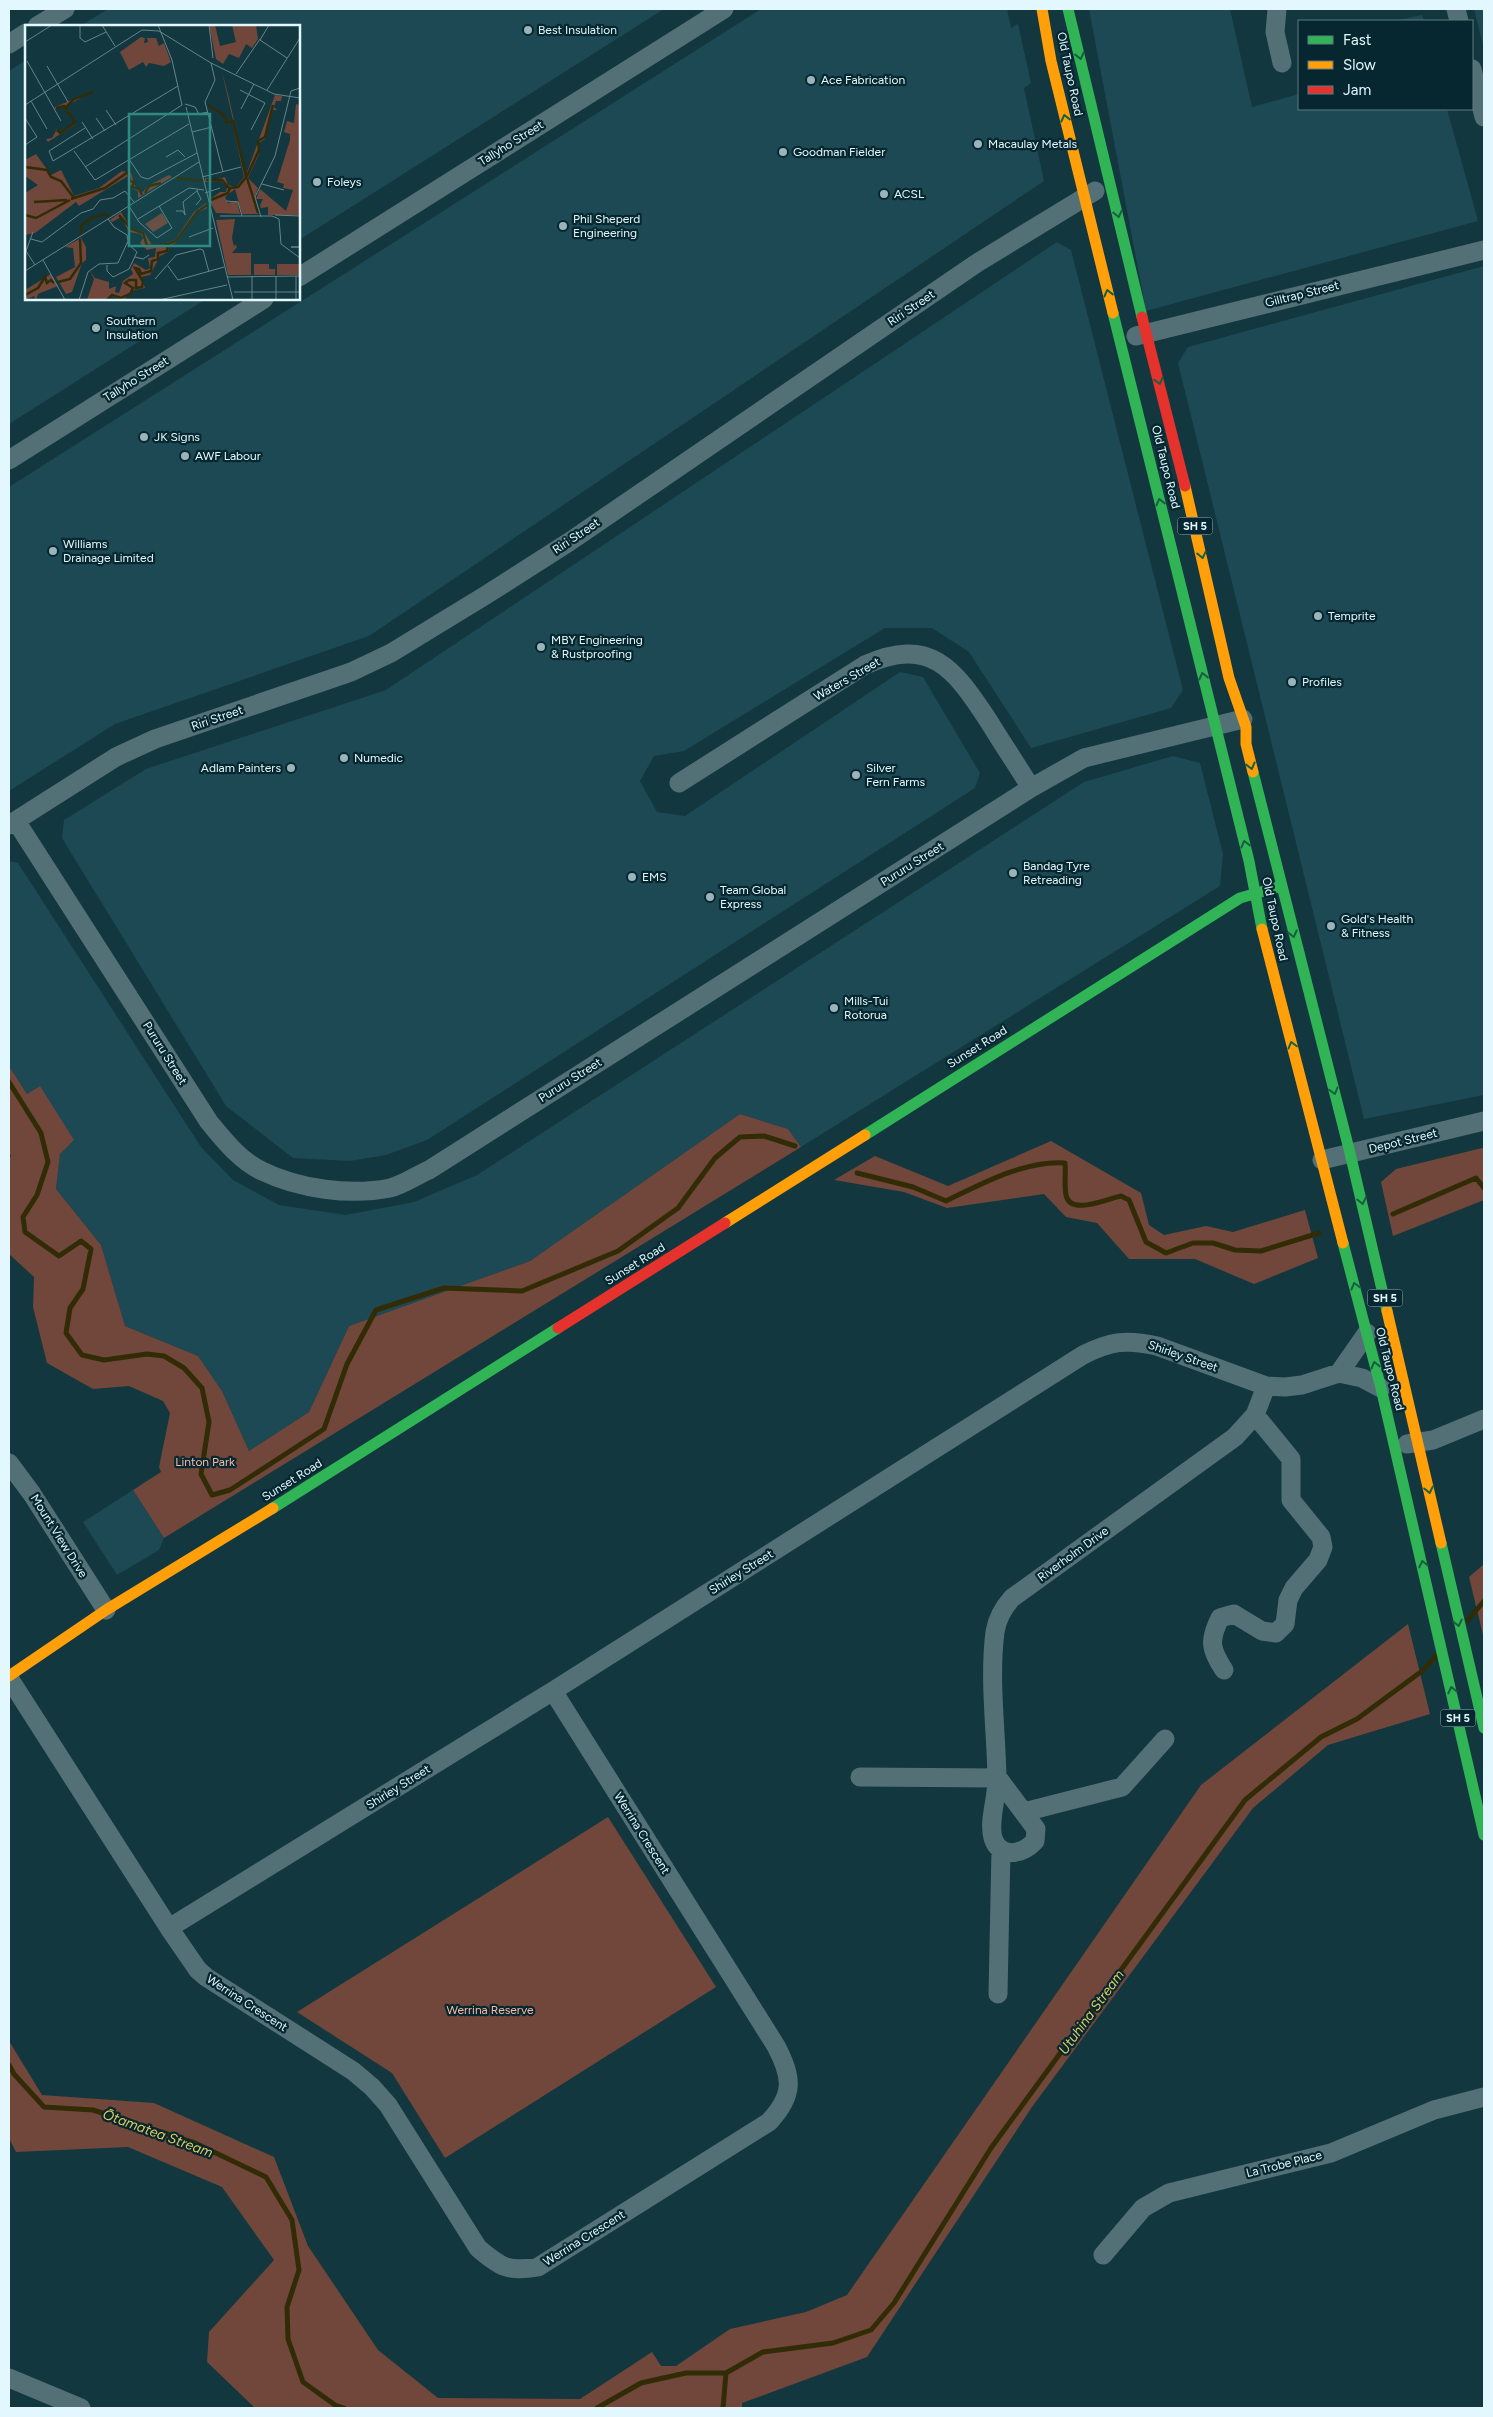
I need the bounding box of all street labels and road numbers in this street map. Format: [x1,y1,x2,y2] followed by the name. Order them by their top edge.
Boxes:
[1054,31,1086,117] street label: Old Taupo Road
[476,117,546,168] street label: Tallyho Street
[1264,278,1341,310] street label: Gilltrap Street
[885,287,938,329] street label: Riri Street
[101,353,171,404] street label: Tallyho Street
[1149,424,1183,510] street label: Old Taupo Road
[550,515,603,557] street label: Riri Street
[1178,518,1212,534] road number: SH 5
[811,654,883,704] street label: Waters Street
[189,702,245,733] street label: Riri Street
[878,839,946,889] street label: Pururu Street
[1259,876,1291,962] street label: Old Taupo Road
[140,1019,190,1087] street label: Pururu Street
[944,1023,1010,1071] street label: Sunset Road
[536,1055,604,1105] street label: Pururu Street
[1367,1126,1439,1156] street label: Depot Street
[602,1240,668,1288] street label: Sunset Road
[1368,1290,1402,1306] road number: SH 5
[1373,1326,1407,1412] street label: Old Taupo Road
[1146,1338,1220,1375] street label: Shirley Street
[259,1456,325,1504] street label: Sunset Road
[28,1492,91,1581] street label: Mount View Drive
[1035,1523,1112,1584] street label: Riverholm Drive
[706,1547,776,1597] street label: Shirley Street
[1440,1710,1476,1726] road number: SH 5
[363,1762,433,1812] street label: Shirley Street
[611,1790,673,1877] street label: Werrina Crescent
[204,1972,290,2035] street label: Werrina Crescent
[1245,2148,1324,2180] street label: La Trobe Place
[541,2207,628,2269] street label: Werrina Crescent

